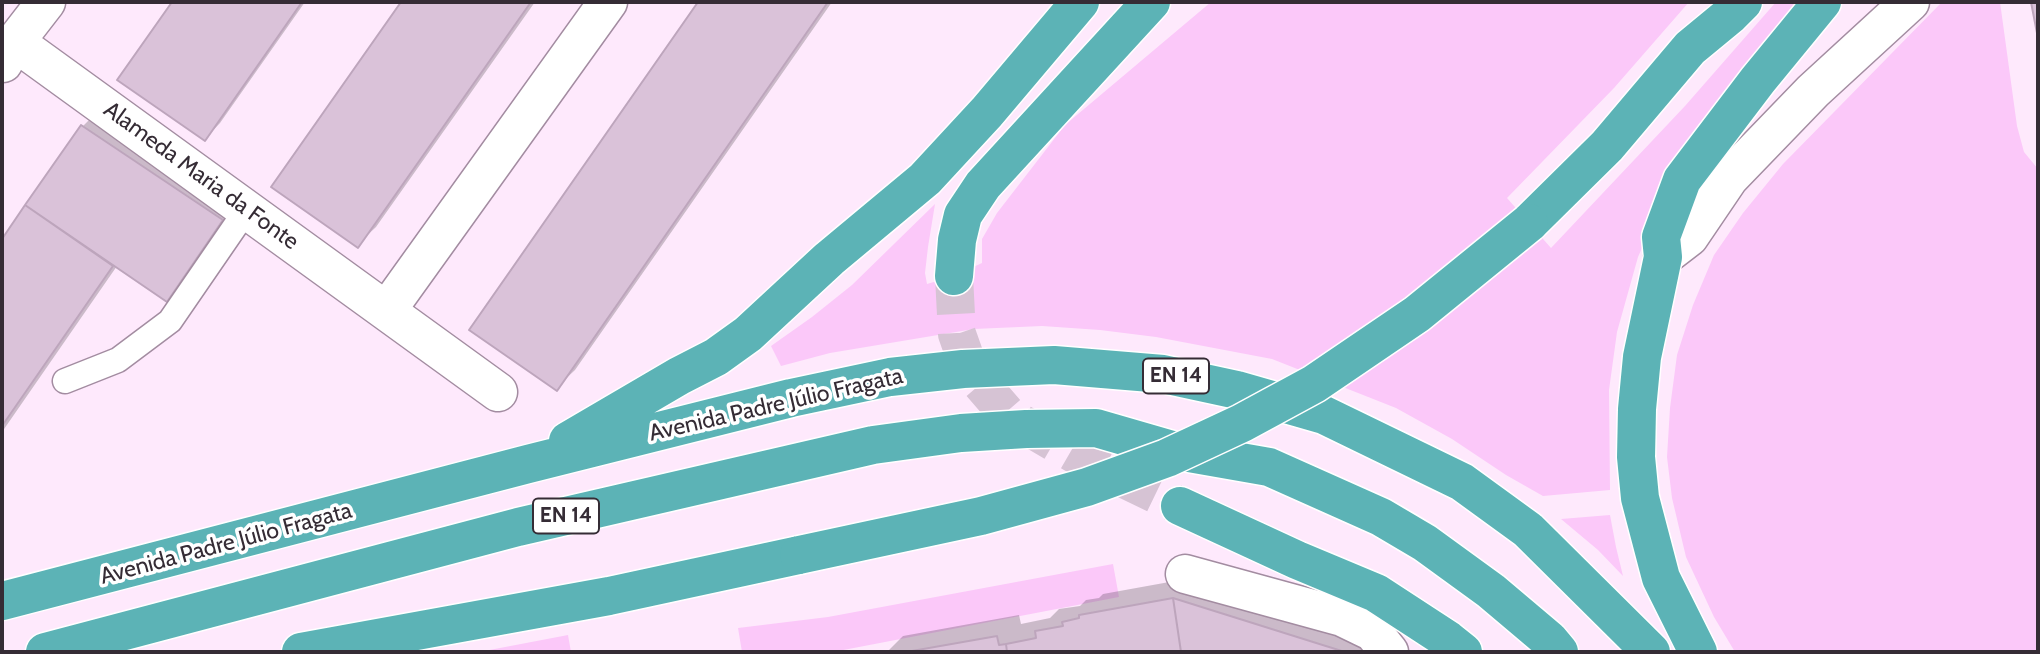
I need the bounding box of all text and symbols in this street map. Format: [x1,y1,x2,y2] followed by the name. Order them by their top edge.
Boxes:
[98,96,304,256] street label: Alameda Maria da Fonte
[1143,358,1209,394] road number: EN 14
[646,362,906,448] street label: Avenida Padre Júlio Fragata
[97,497,355,591] street label: Avenida Padre Júlio Fragata
[533,498,599,534] road number: EN 14

